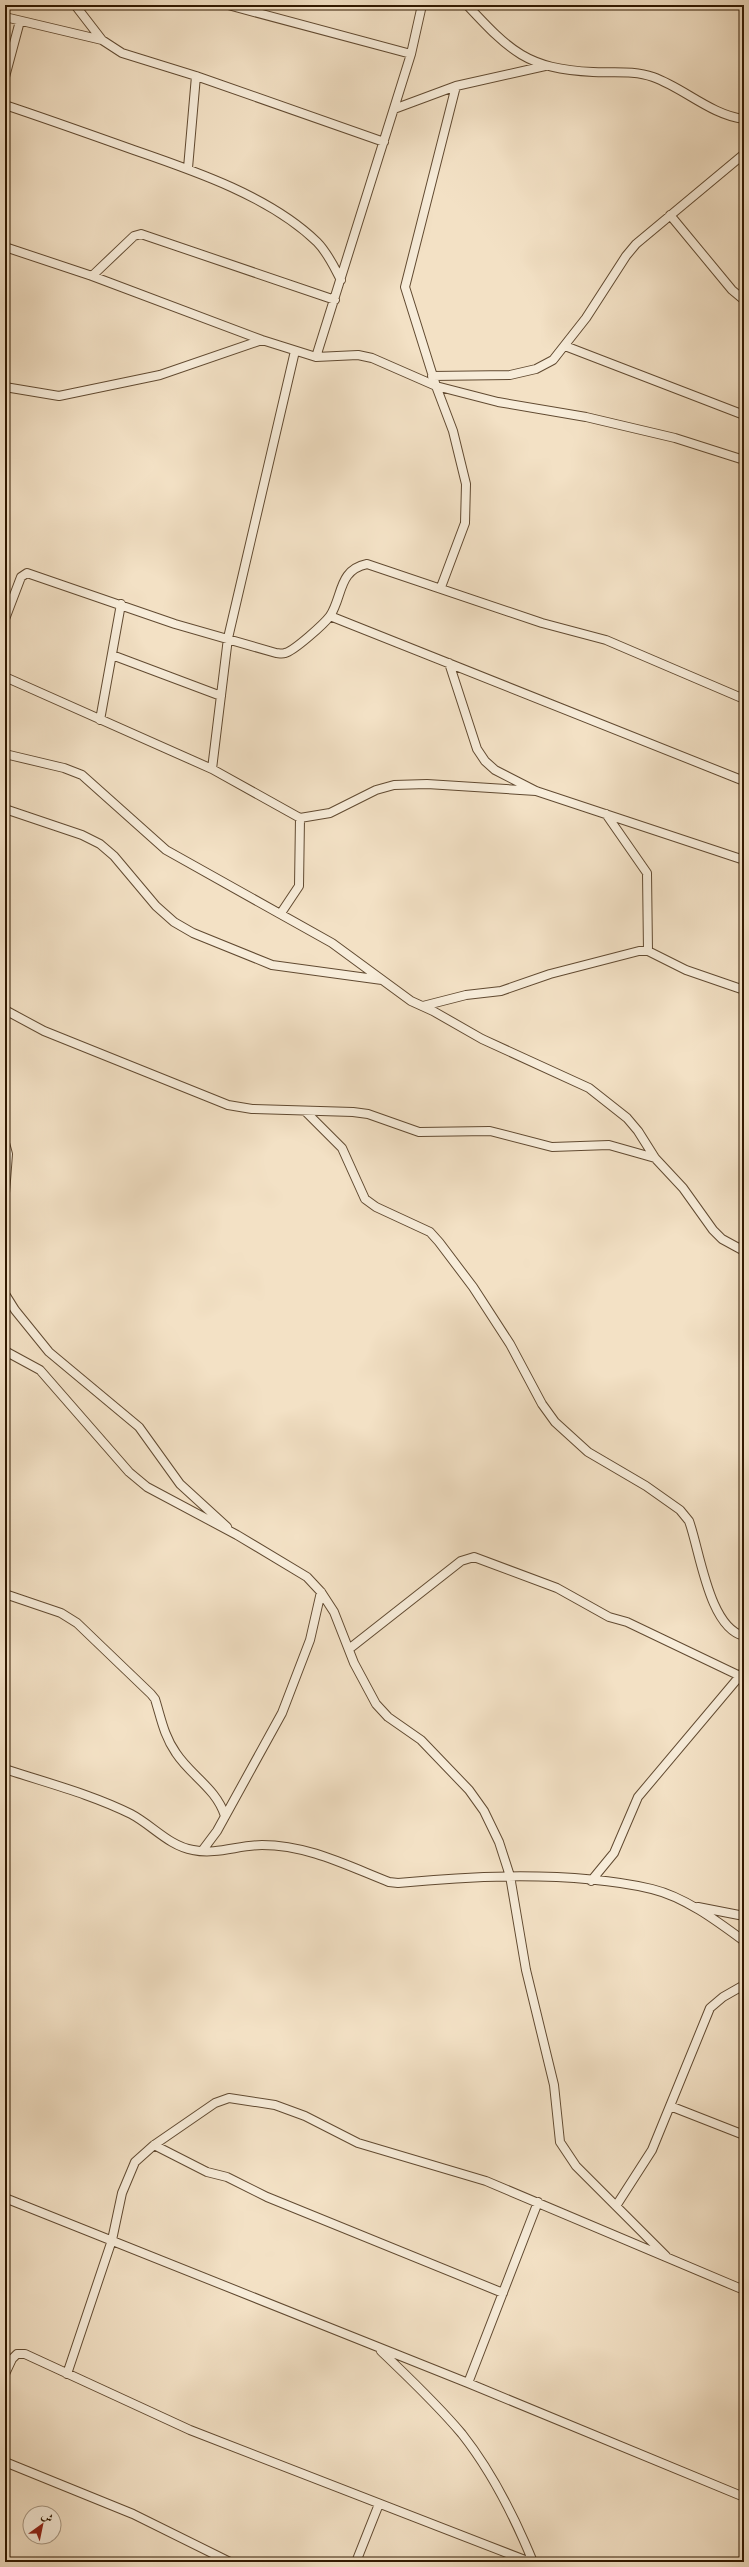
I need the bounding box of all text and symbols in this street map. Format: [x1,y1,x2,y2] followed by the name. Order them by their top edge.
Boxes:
[22,2505,62,2545] north arrow
[39,2509,55,2526] text: ش

